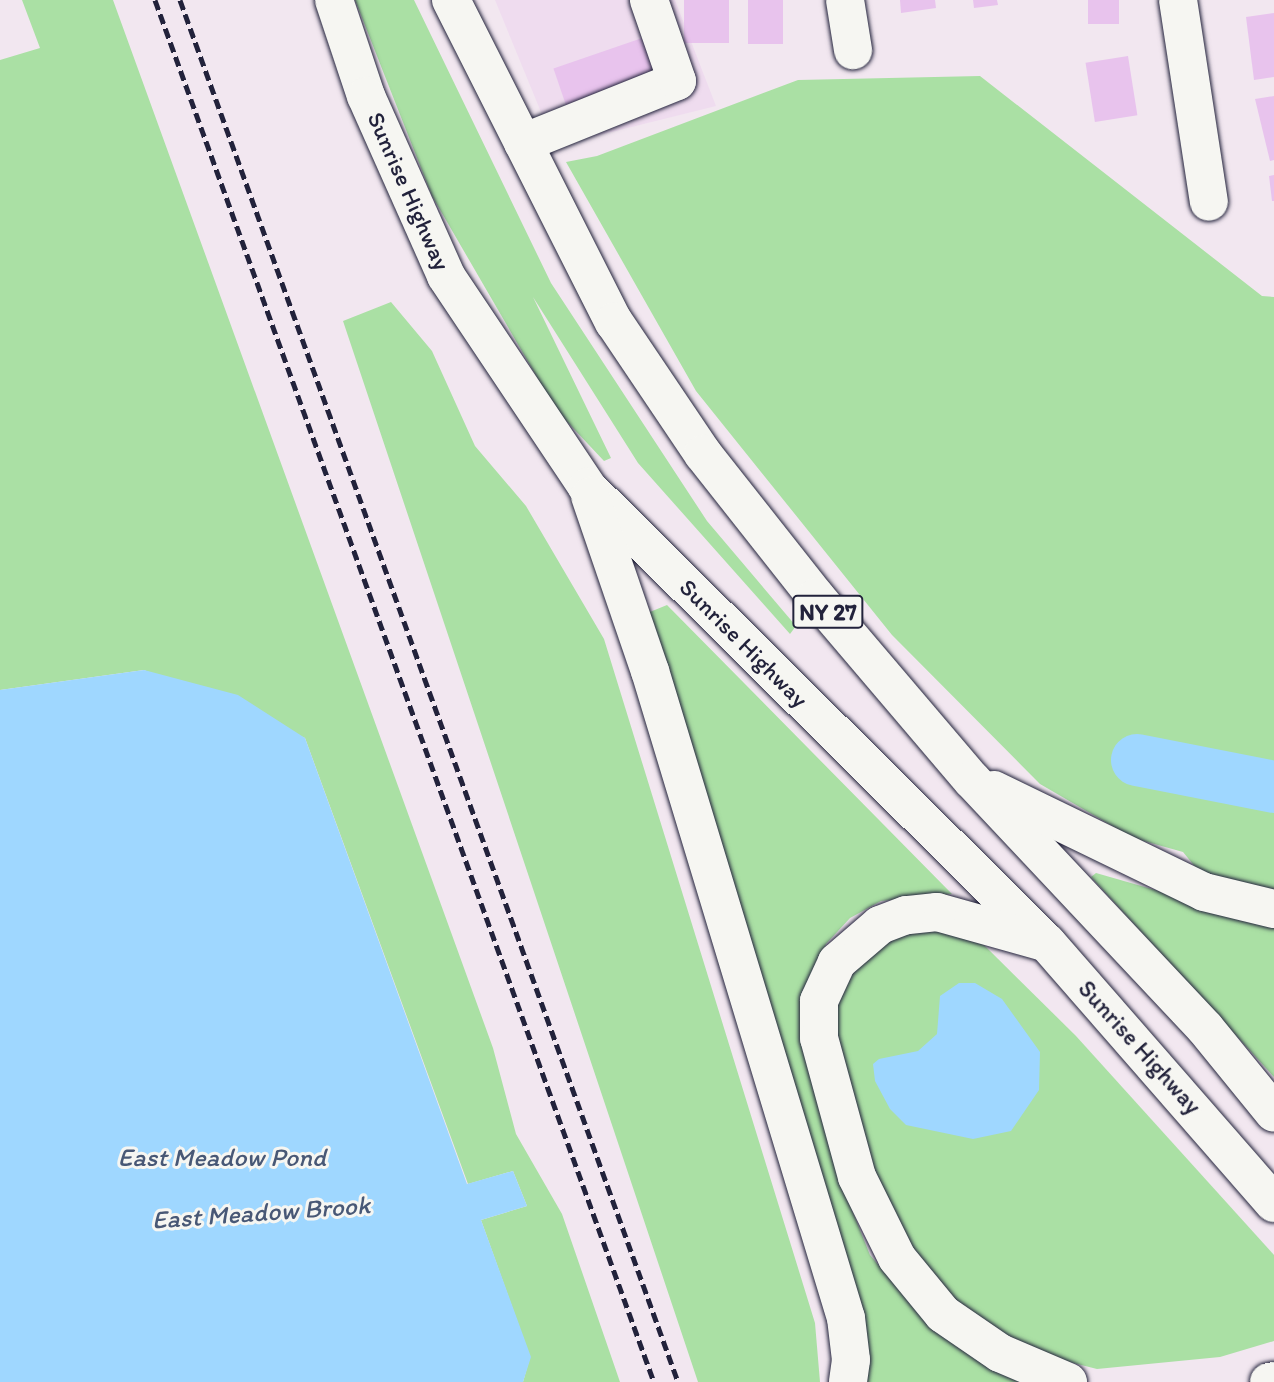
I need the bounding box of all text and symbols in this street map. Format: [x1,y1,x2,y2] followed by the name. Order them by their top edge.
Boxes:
[361,107,457,275] street label: Sunrise Highway
[674,573,814,713] street label: Sunrise Highway
[791,592,865,632] road number: NY 27
[1072,974,1208,1120] street label: Sunrise Highway
[118,1142,326,1174] water label: East Meadow Pond
[151,1190,371,1236] water label: East Meadow Brook

